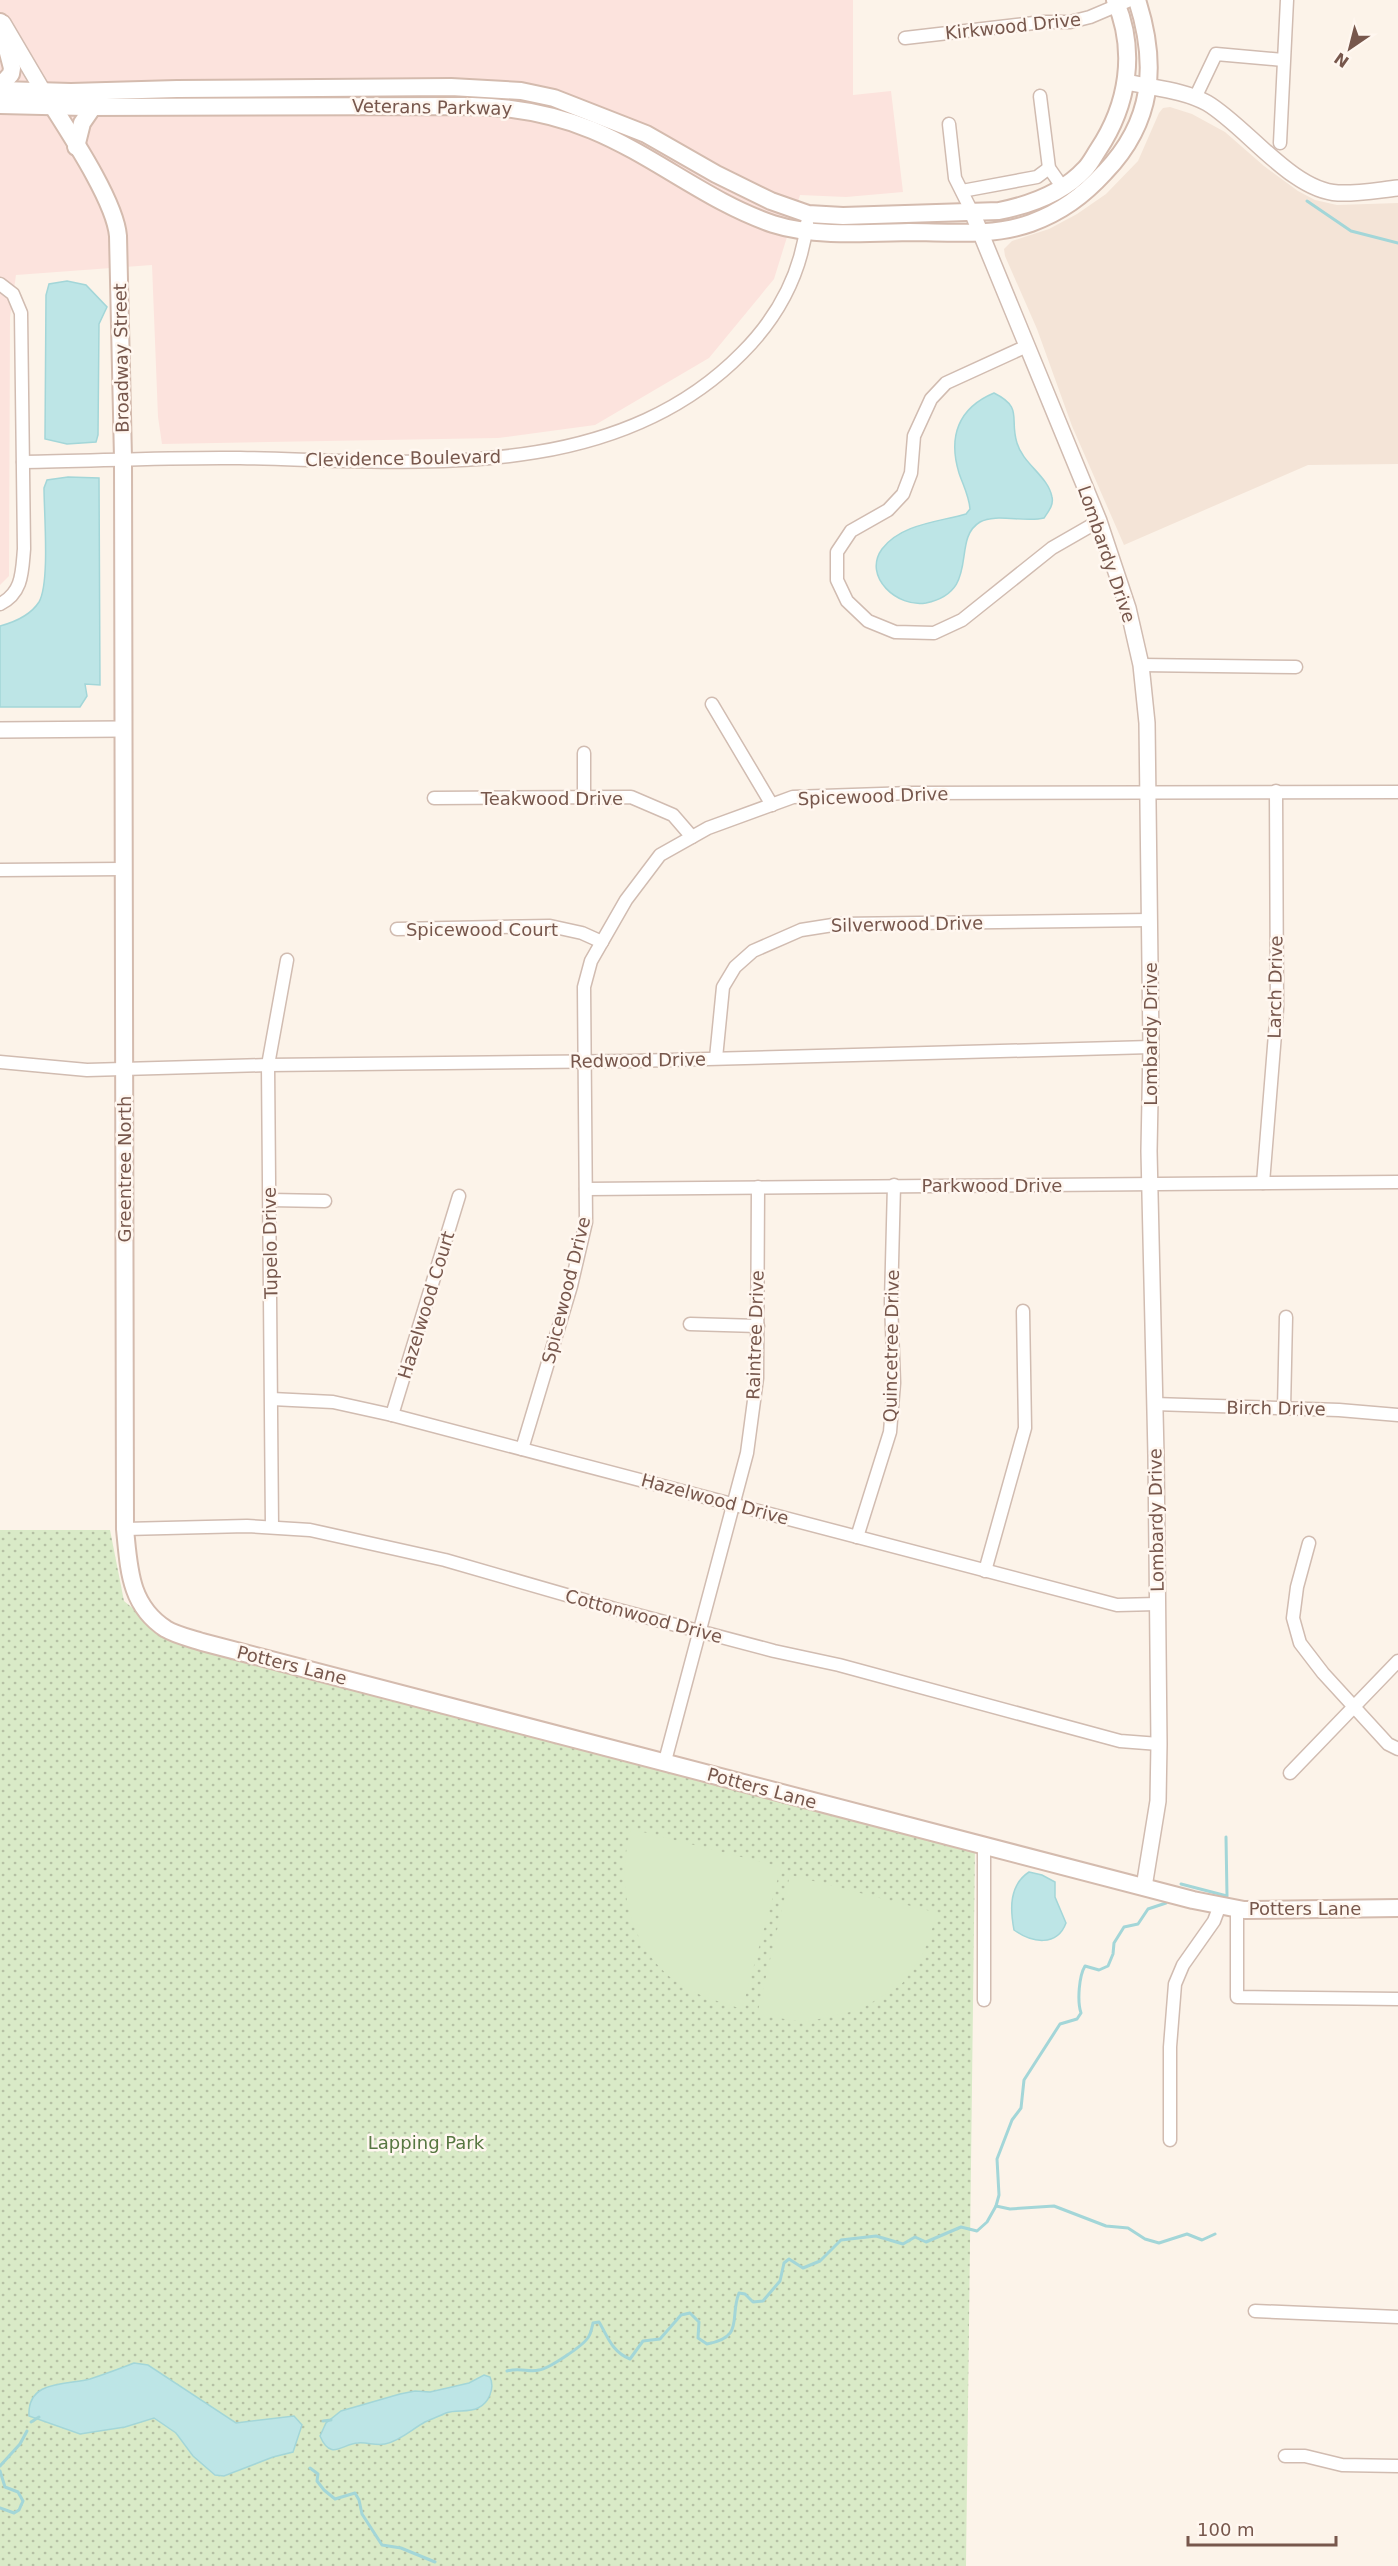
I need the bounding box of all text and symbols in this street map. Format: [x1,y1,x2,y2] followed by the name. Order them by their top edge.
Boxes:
[944,8,1082,44] street label: Kirkwood Drive
[1320,18,1380,78] north arrow
[1331,48,1353,71] text: N
[352,95,513,119] street label: Veterans Parkway
[109,283,133,433] street label: Broadway Street
[305,446,501,470] street label: Clevidence Boulevard
[1074,483,1140,625] street label: Lombardy Drive
[797,783,949,809] street label: Spicewood Drive
[480,788,623,809] street label: Teakwood Drive
[831,912,983,936] street label: Silverwood Drive
[406,919,558,940] street label: Spicewood Court
[1264,935,1286,1039] street label: Larch Drive
[1140,962,1161,1106] street label: Lombardy Drive
[570,1048,706,1072] street label: Redwood Drive
[114,1096,135,1242] street label: Greentree North
[922,1175,1062,1196] street label: Parkwood Drive
[259,1187,281,1300] street label: Tupelo Drive
[538,1214,594,1366] street label: Spicewood Drive
[394,1229,458,1381] street label: Hazelwood Court
[879,1269,903,1423] street label: Quincetree Drive
[742,1270,768,1400] street label: Raintree Drive
[1226,1397,1326,1419] street label: Birch Drive
[1144,1448,1168,1592] street label: Lombardy Drive
[639,1469,791,1529] street label: Hazelwood Drive
[563,1585,725,1647] street label: Cottonwood Drive
[235,1641,349,1689] street label: Potters Lane
[705,1763,819,1813] street label: Potters Lane
[1249,1898,1361,1919] street label: Potters Lane
[368,2132,485,2153] park label: Lapping Park
[1188,2509,1336,2547] scale bar
[1197,2519,1255,2540] text: 100 m

